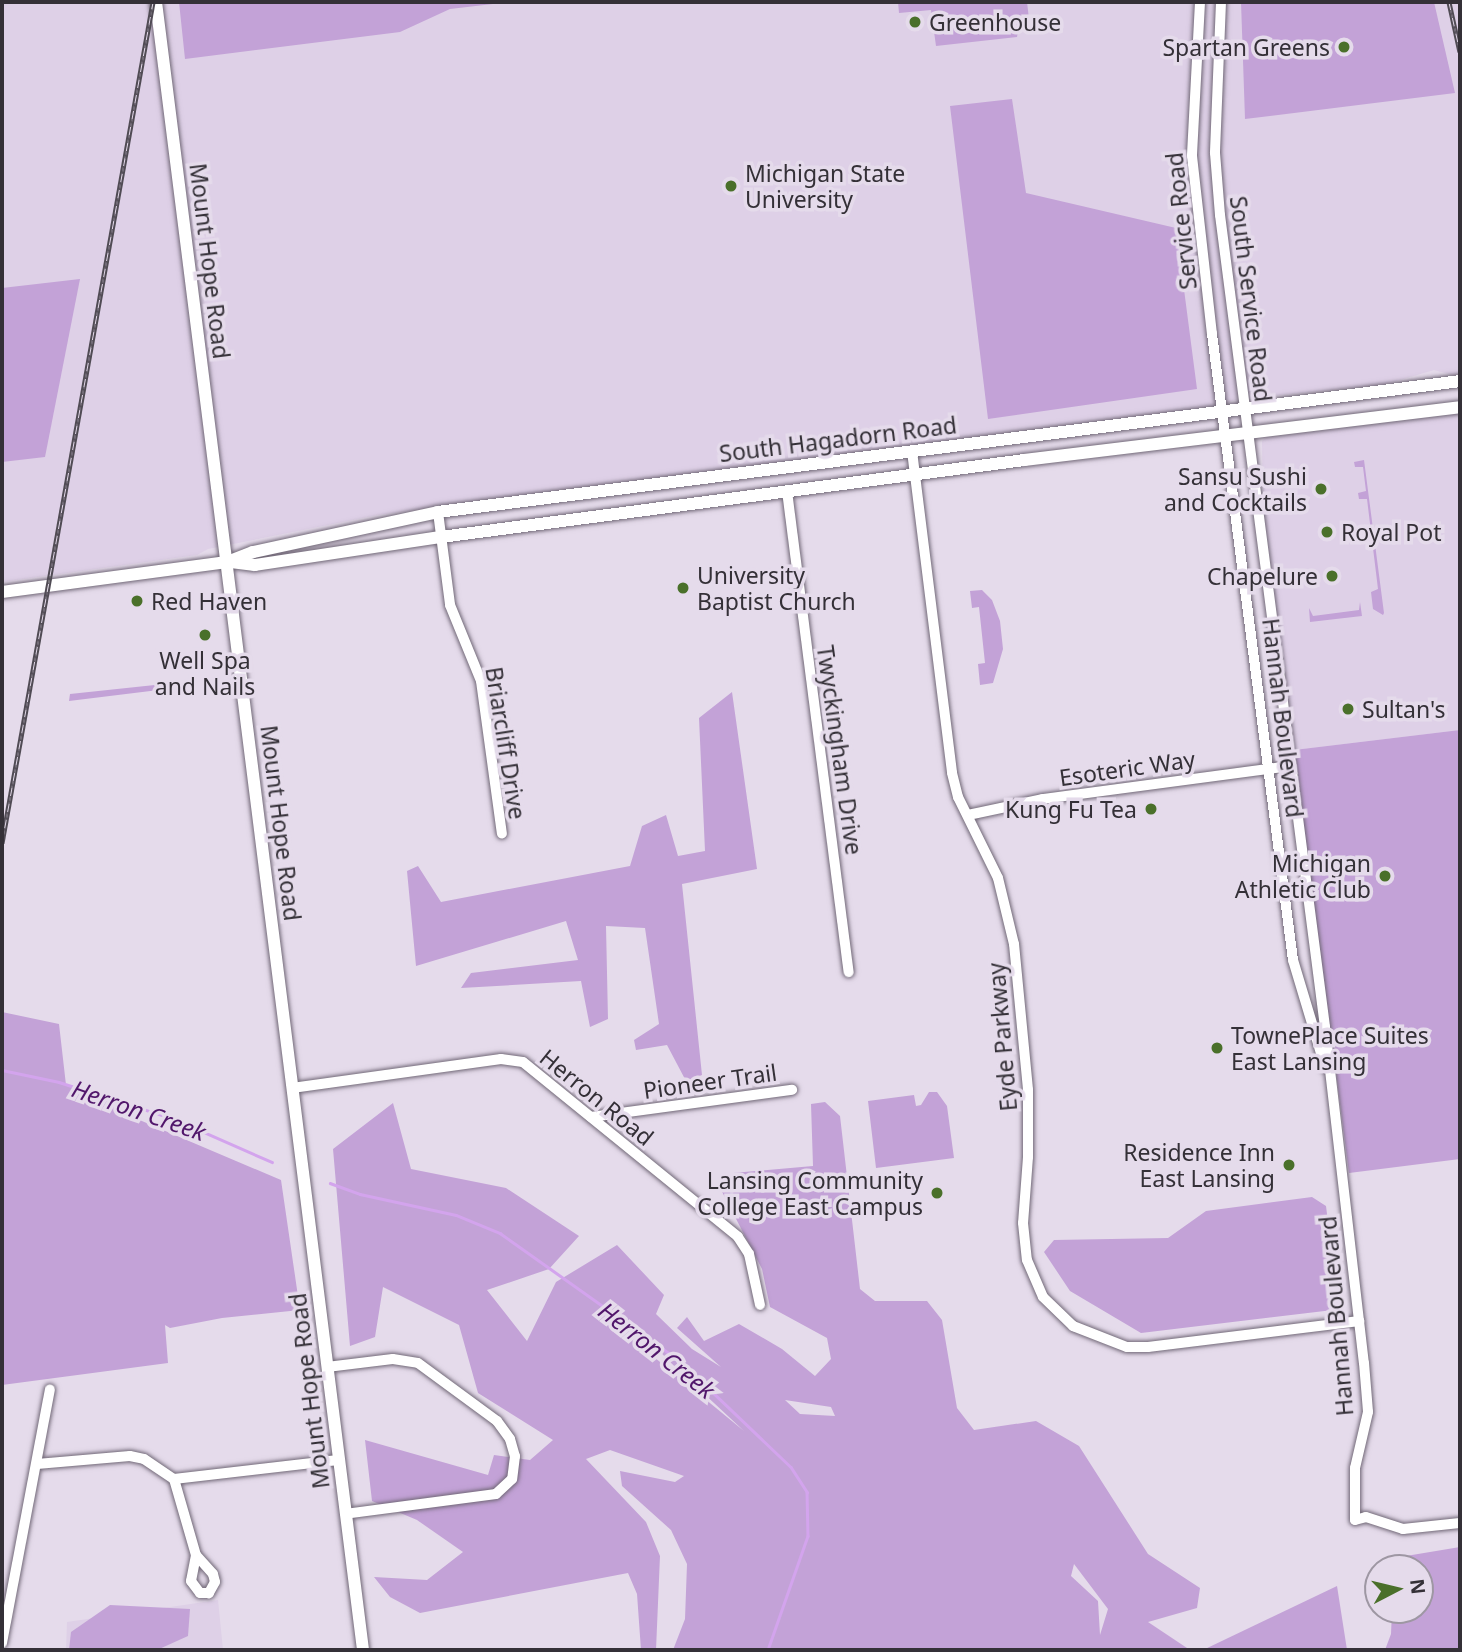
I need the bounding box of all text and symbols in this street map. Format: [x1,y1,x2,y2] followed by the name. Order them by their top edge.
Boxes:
[929,8,1061,36] place label: Greenhouse
[907,14,923,30] marker: Greenhouse
[1162,33,1330,61] place label: Spartan Greens
[1336,39,1352,55] marker: Spartan Greens
[1160,151,1202,291] street label: Service Road
[745,159,905,213] place label: Michigan State University
[184,162,236,360] street label: Mount Hope Road
[723,178,739,194] marker: Michigan State University
[1225,194,1277,404] street label: South Service Road
[718,411,958,467] street label: South Hagadorn Road
[1164,462,1307,516] place label: Sansu Sushi and Cocktails
[1313,481,1329,497] marker: Sansu Sushi and Cocktails
[1341,518,1441,546] place label: Royal Pot
[1319,524,1335,540] marker: Royal Pot
[697,561,856,615] place label: University Baptist Church
[1207,562,1318,590] place label: Chapelure
[1324,568,1340,584] marker: Chapelure
[675,580,691,596] marker: University Baptist Church
[151,587,267,615] place label: Red Haven
[129,593,145,609] marker: Red Haven
[1257,617,1309,819] street label: Hannah Boulevard
[197,627,213,643] marker: Well Spa and Nails
[812,643,868,857] street label: Twyckingham Drive
[155,646,255,700] place label: Well Spa and Nails
[480,665,532,821] street label: Briarcliff Drive
[1362,695,1445,723] place label: Sultan's
[1340,701,1356,717] marker: Sultan's
[255,724,307,922] street label: Mount Hope Road
[1057,745,1197,791] street label: Esoteric Way
[1005,795,1137,823] place label: Kung Fu Tea
[1143,801,1159,817] marker: Kung Fu Tea
[1235,849,1371,903] place label: Michigan Athletic Club
[1377,868,1393,884] marker: Michigan Athletic Club
[982,962,1022,1112] street label: Eyde Parkway
[1231,1021,1429,1075] place label: TownePlace Suites East Lansing
[1209,1040,1225,1056] marker: TownePlace Suites East Lansing
[535,1043,659,1151] street label: Herron Road
[641,1058,779,1104] street label: Pioneer Trail
[68,1074,210,1146] water label: Herron Creek
[1123,1138,1275,1192] place label: Residence Inn East Lansing
[1281,1157,1297,1173] marker: Residence Inn East Lansing
[697,1166,923,1220] place label: Lansing Community College East Campus
[929,1185,945,1201] marker: Lansing Community College East Campus
[1314,1215,1358,1417] street label: Hannah Boulevard
[283,1292,335,1490] street label: Mount Hope Road
[593,1296,721,1404] water label: Herron Creek
[1364,1554,1434,1624] north arrow
[1404,1577,1432,1596] text: N

